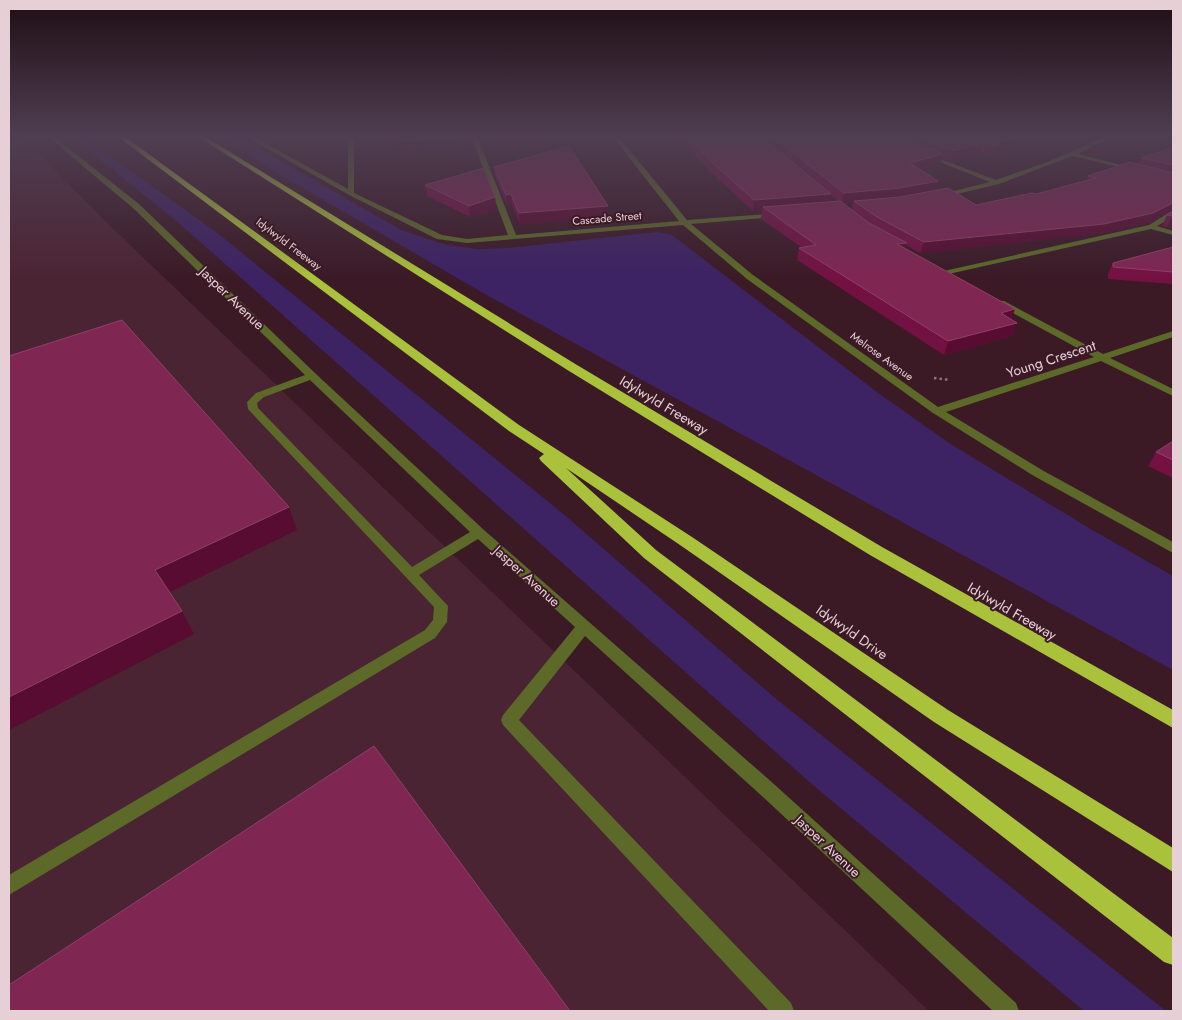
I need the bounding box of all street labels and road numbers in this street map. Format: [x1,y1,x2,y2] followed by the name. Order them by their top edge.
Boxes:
[572,207,643,229] street label: Cascade Street
[253,214,325,274] street label: Idylwyld Freeway
[194,260,269,334] street label: Jasper Avenue
[847,328,917,385] street label: Melrose Avenue
[1004,335,1099,383] street label: Young Crescent
[616,371,713,440] street label: Idylwyld Freeway
[488,539,565,611] street label: Jasper Avenue
[964,577,1061,645] street label: Idylwyld Freeway
[812,600,892,664] street label: Idylwyld Drive
[789,809,865,882] street label: Jasper Avenue

